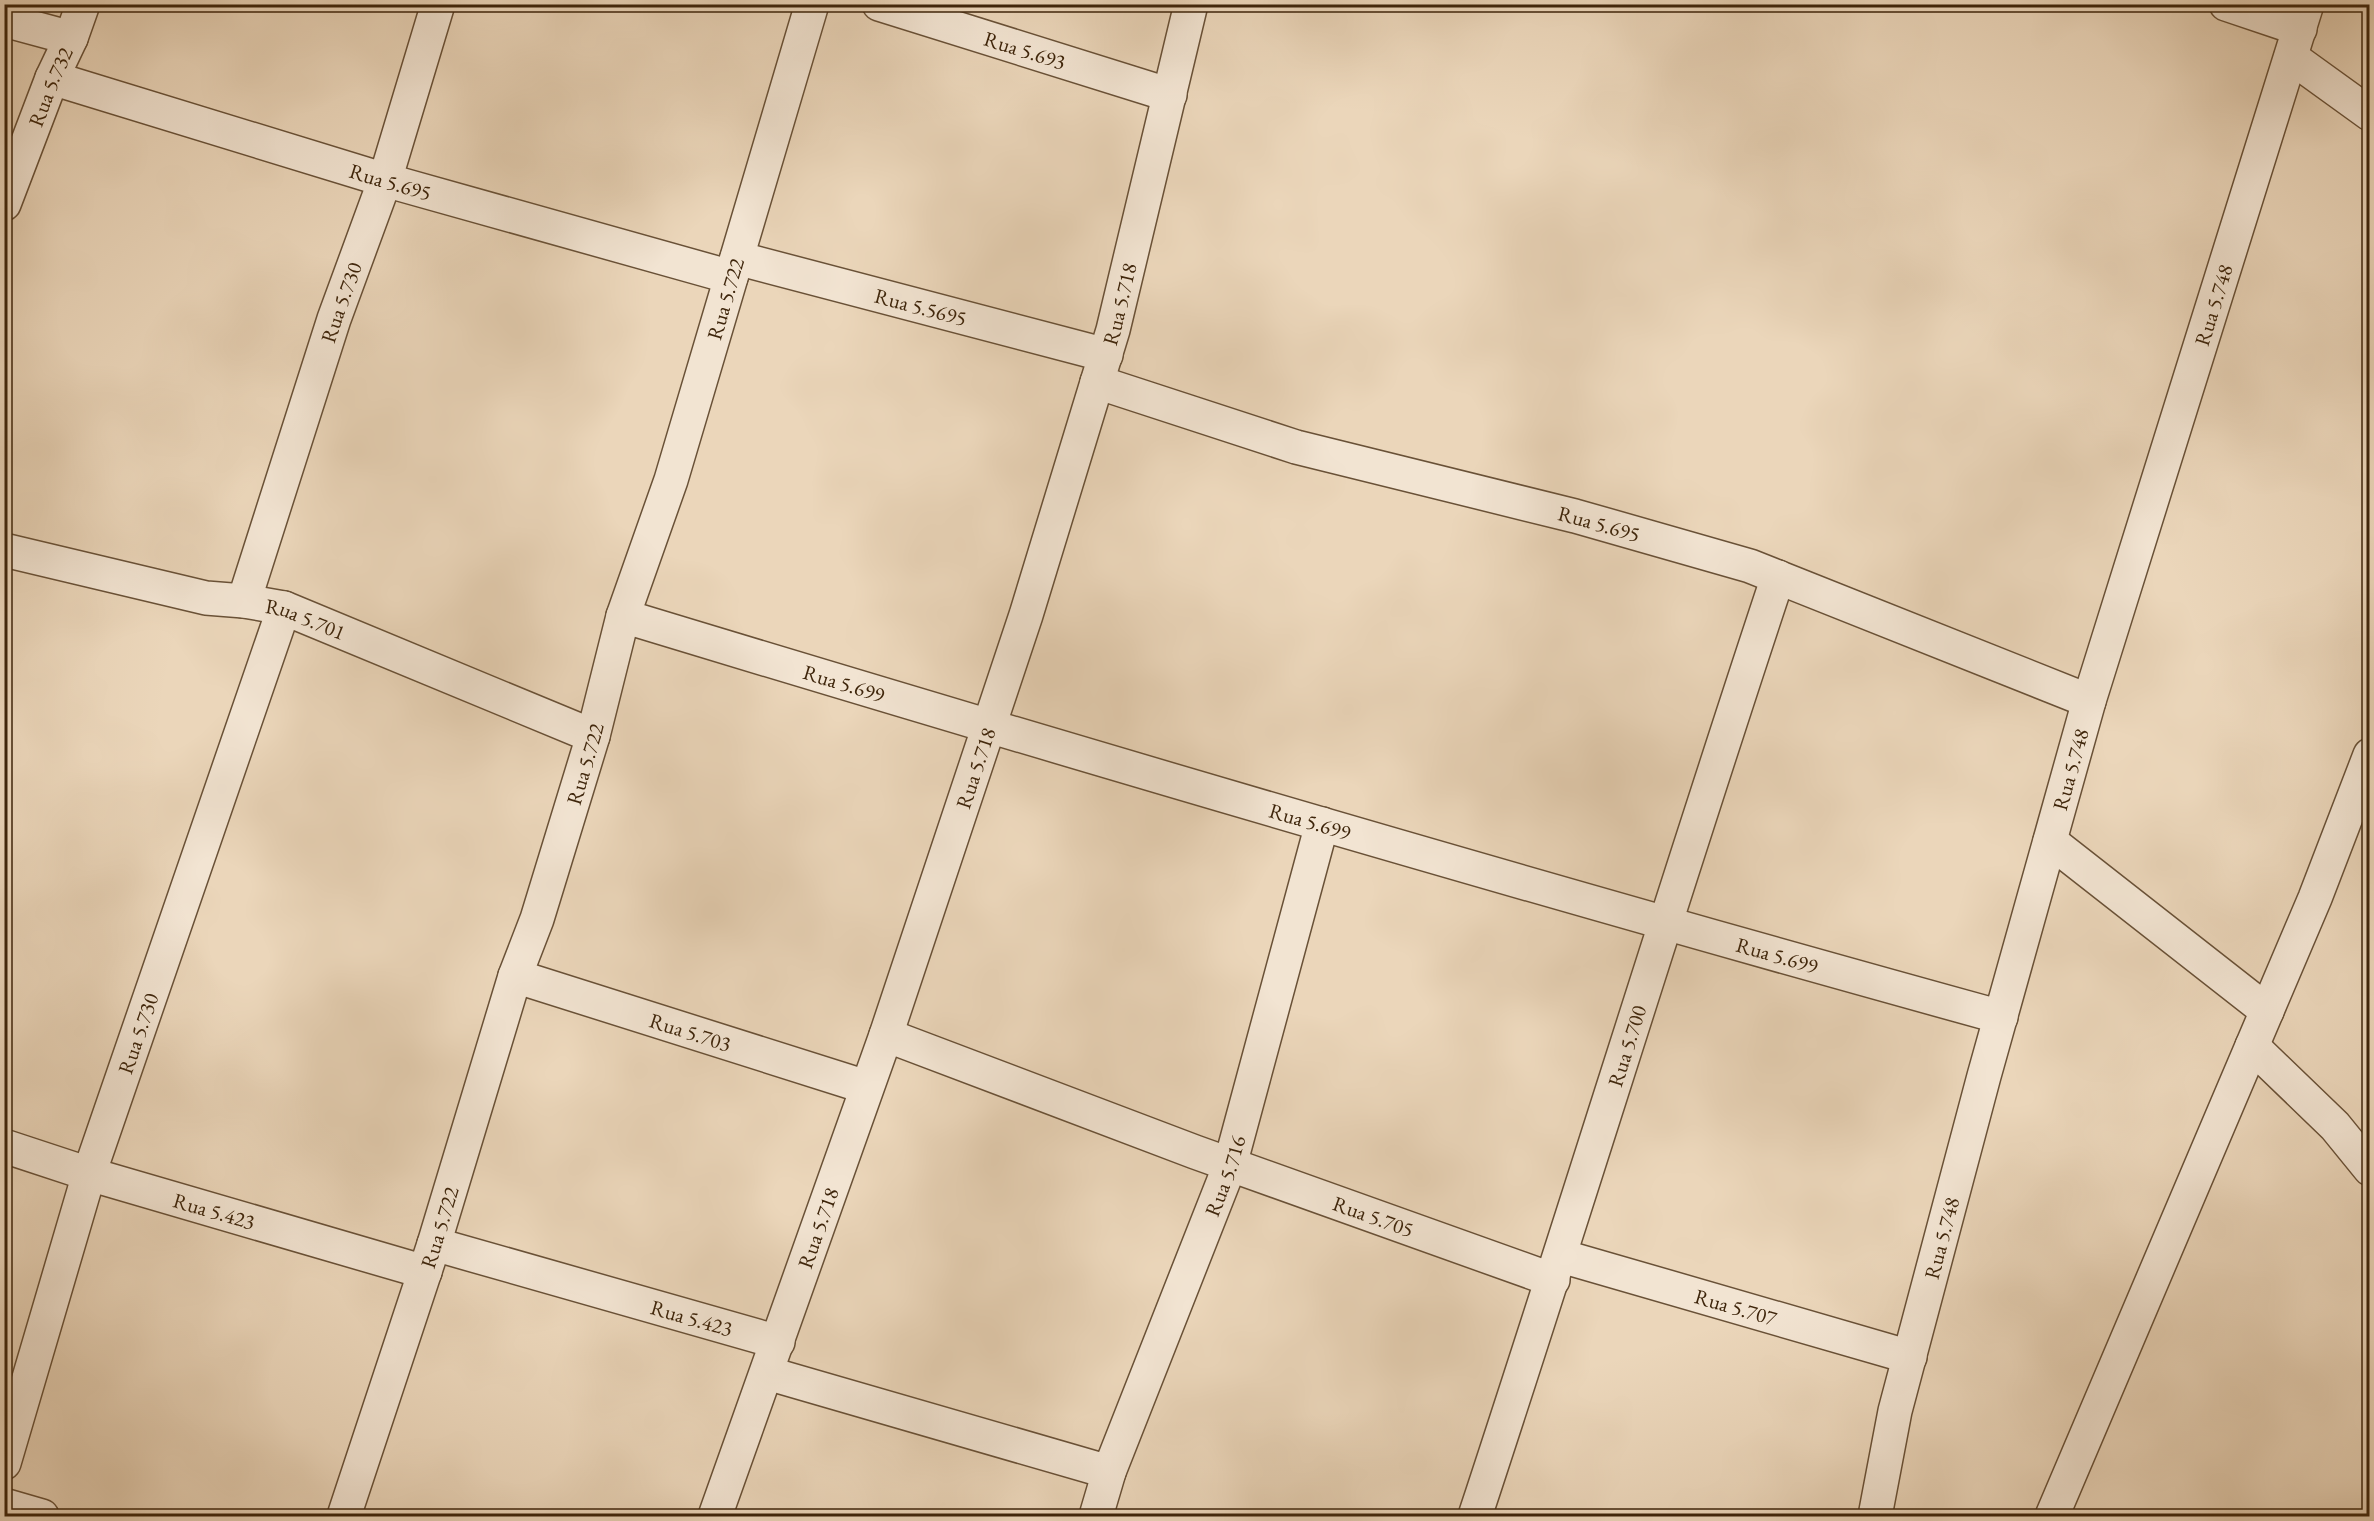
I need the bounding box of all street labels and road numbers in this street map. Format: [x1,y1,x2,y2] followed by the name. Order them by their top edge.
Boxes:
[981,24,1069,75] street label: Rua 5.693
[21,42,78,130] street label: Rua 5.732
[346,156,435,206] street label: Rua 5.695
[700,255,750,343] street label: Rua 5.722
[314,258,367,346] street label: Rua 5.730
[1096,260,1142,348] street label: Rua 5.718
[2187,261,2238,349] street label: Rua 5.748
[872,281,970,331] street label: Rua 5.5695
[1556,499,1643,547] street label: Rua 5.695
[264,592,350,646] street label: Rua 5.701
[800,658,888,708] street label: Rua 5.699
[559,720,609,808] street label: Rua 5.722
[949,724,1001,812] street label: Rua 5.718
[2046,725,2094,813] street label: Rua 5.748
[1266,796,1354,845] street label: Rua 5.699
[1733,930,1821,979] street label: Rua 5.699
[111,989,164,1077] street label: Rua 5.730
[1601,1002,1652,1090] street label: Rua 5.700
[646,1006,734,1057] street label: Rua 5.703
[1198,1132,1251,1220] street label: Rua 5.716
[414,1183,464,1271] street label: Rua 5.722
[791,1184,844,1272] street label: Rua 5.718
[170,1186,258,1235] street label: Rua 5.423
[1329,1189,1418,1243] street label: Rua 5.705
[1917,1194,1965,1282] street label: Rua 5.748
[1692,1282,1781,1331] street label: Rua 5.707
[648,1293,736,1342] street label: Rua 5.423

